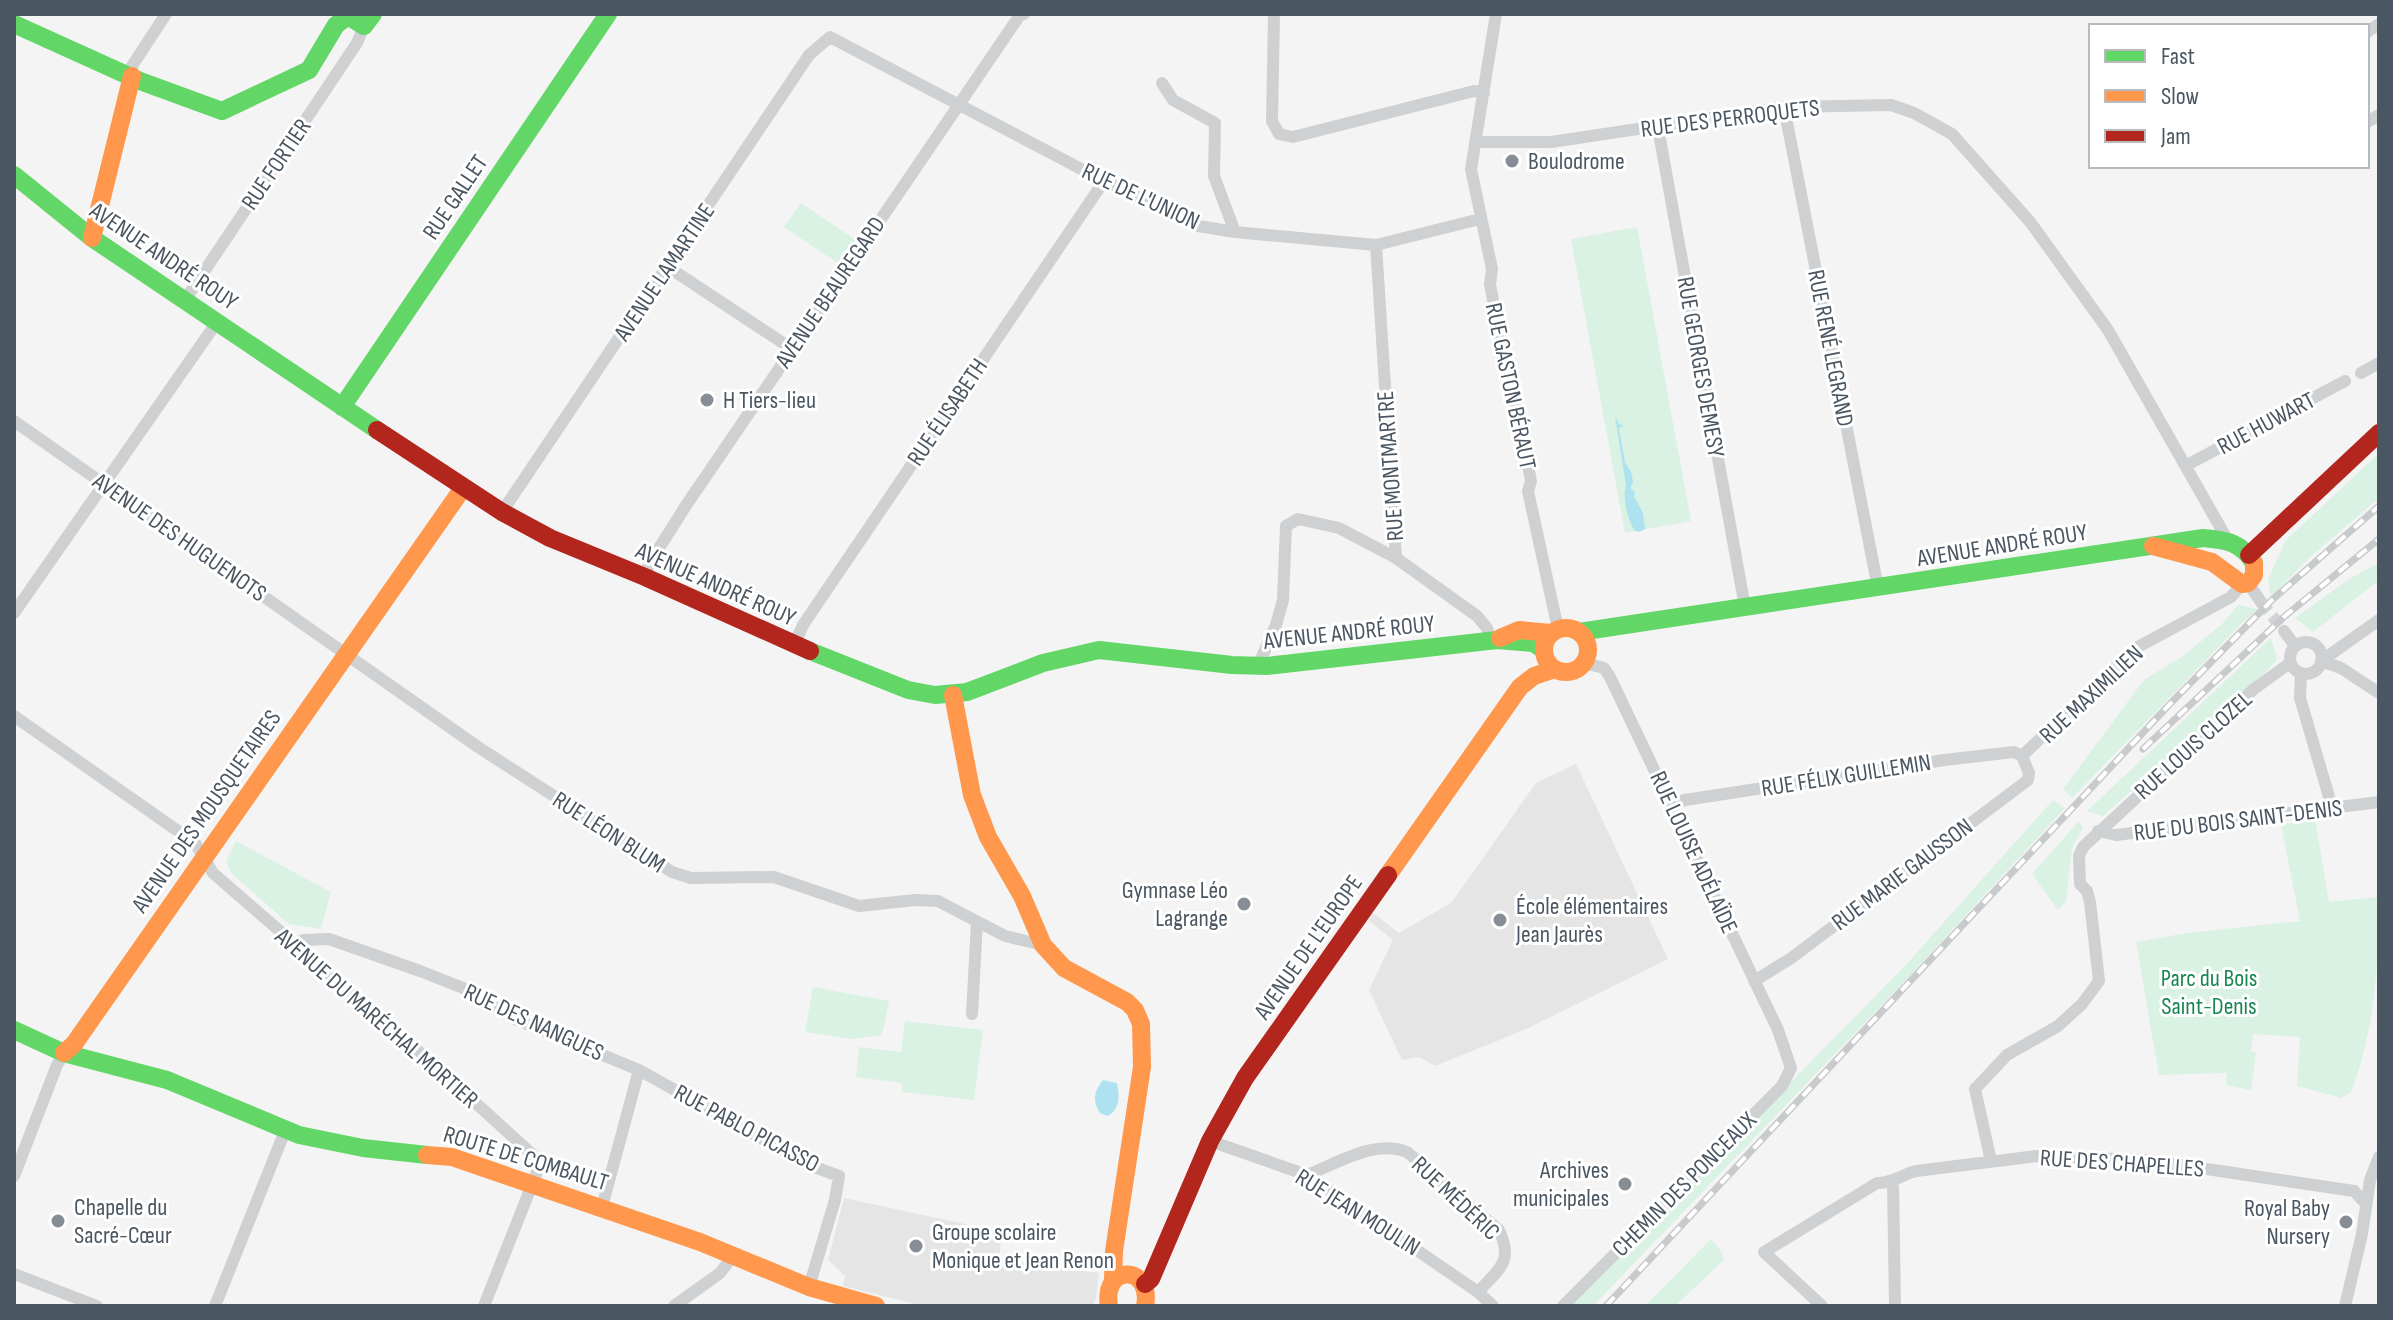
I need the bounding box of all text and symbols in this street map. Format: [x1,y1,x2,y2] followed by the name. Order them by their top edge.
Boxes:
[2089,24,2369,168] legend
[2161,42,2195,71] text: Fast
[2161,82,2199,111] text: Slow
[1639,93,1821,144] street label: RUE DES PERROQUETS
[235,113,317,215] street label: RUE FORTIER
[2160,122,2191,151] text: Jam
[1528,147,1625,176] place label: Boulodrome
[416,149,494,245] street label: RUE GALLET
[1503,152,1521,170] marker: Boulodrome
[1077,157,1204,236] street label: RUE DE L'UNION
[84,196,243,316] street label: AVENUE ANDRÉ ROUY
[607,198,721,347] street label: AVENUE LAMARTINE
[769,211,892,374] street label: AVENUE BEAUREGARD
[1801,267,1860,429] street label: RUE RENÉ LEGRAND
[1670,274,1731,460] street label: RUE GEORGES DEMESY
[1479,300,1542,472] street label: RUE GASTON BÉRAUT
[901,353,994,471] street label: RUE ÉLISABETH
[723,386,816,415] place label: H Tiers-lieu
[2212,386,2320,461] street label: RUE HUWART
[1371,390,1410,542] street label: RUE MONTMARTRE
[698,391,716,409] marker: H Tiers-lieu
[87,466,272,608] street label: AVENUE DES HUGUENOTS
[1914,518,2089,573] street label: AVENUE ANDRÉ ROUY
[630,536,800,633] street label: AVENUE ANDRÉ ROUY
[1261,609,1436,656] street label: AVENUE ANDRÉ ROUY
[2033,639,2149,750] street label: RUE MAXIMILIEN
[2129,685,2258,806] street label: RUE LOUIS CLOZEL
[125,704,287,919] street label: AVENUE DES MOUSQUETAIRES
[1759,748,1933,803] street label: RUE FÉLIX GUILLEMIN
[1643,767,1744,938] street label: RUE LOUISE ADÉLAÏDE
[547,785,670,879] street label: RUE LÉON BLUM
[2132,793,2344,848] street label: RUE DU BOIS SAINT-DENIS
[1826,812,1978,937] street label: RUE MARIE GAUSSON
[1247,870,1369,1026] street label: AVENUE DE L'EUROPE
[1122,876,1228,933] place label: Gymnase Léo Lagrange
[1515,892,1668,949] place label: École élémentaires Jean Jaurès
[1235,895,1253,913] marker: Gymnase Léo Lagrange
[1491,911,1509,929] marker: École élémentaires Jean Jaurès
[268,921,484,1115] street label: AVENUE DU MARÉCHAL MORTIER
[2161,964,2257,1021] park label: Parc du Bois Saint-Denis
[459,977,608,1068] street label: RUE DES NANGUES
[669,1078,824,1179] street label: RUE PABLO PICASSO
[1606,1105,1763,1263] street label: CHEMIN DES PONCEAUX
[440,1120,612,1197] street label: ROUTE DE COMBAULT
[2039,1143,2205,1184] street label: RUE DES CHAPELLES
[1406,1150,1506,1246] street label: RUE MÉDÉRIC
[1513,1156,1609,1213] place label: Archives municipales
[1290,1163,1425,1262] street label: RUE JEAN MOULIN
[1616,1175,1634,1193] marker: Archives municipales
[74,1193,172,1250] place label: Chapelle du Sacré-Cœur
[2244,1194,2330,1251] place label: Royal Baby Nursery
[49,1212,67,1230] marker: Chapelle du Sacré-Cœur
[2337,1213,2355,1231] marker: Royal Baby Nursery
[932,1218,1114,1275] place label: Groupe scolaire Monique et Jean Renon
[907,1237,925,1255] marker: Groupe scolaire Monique et Jean Renon

